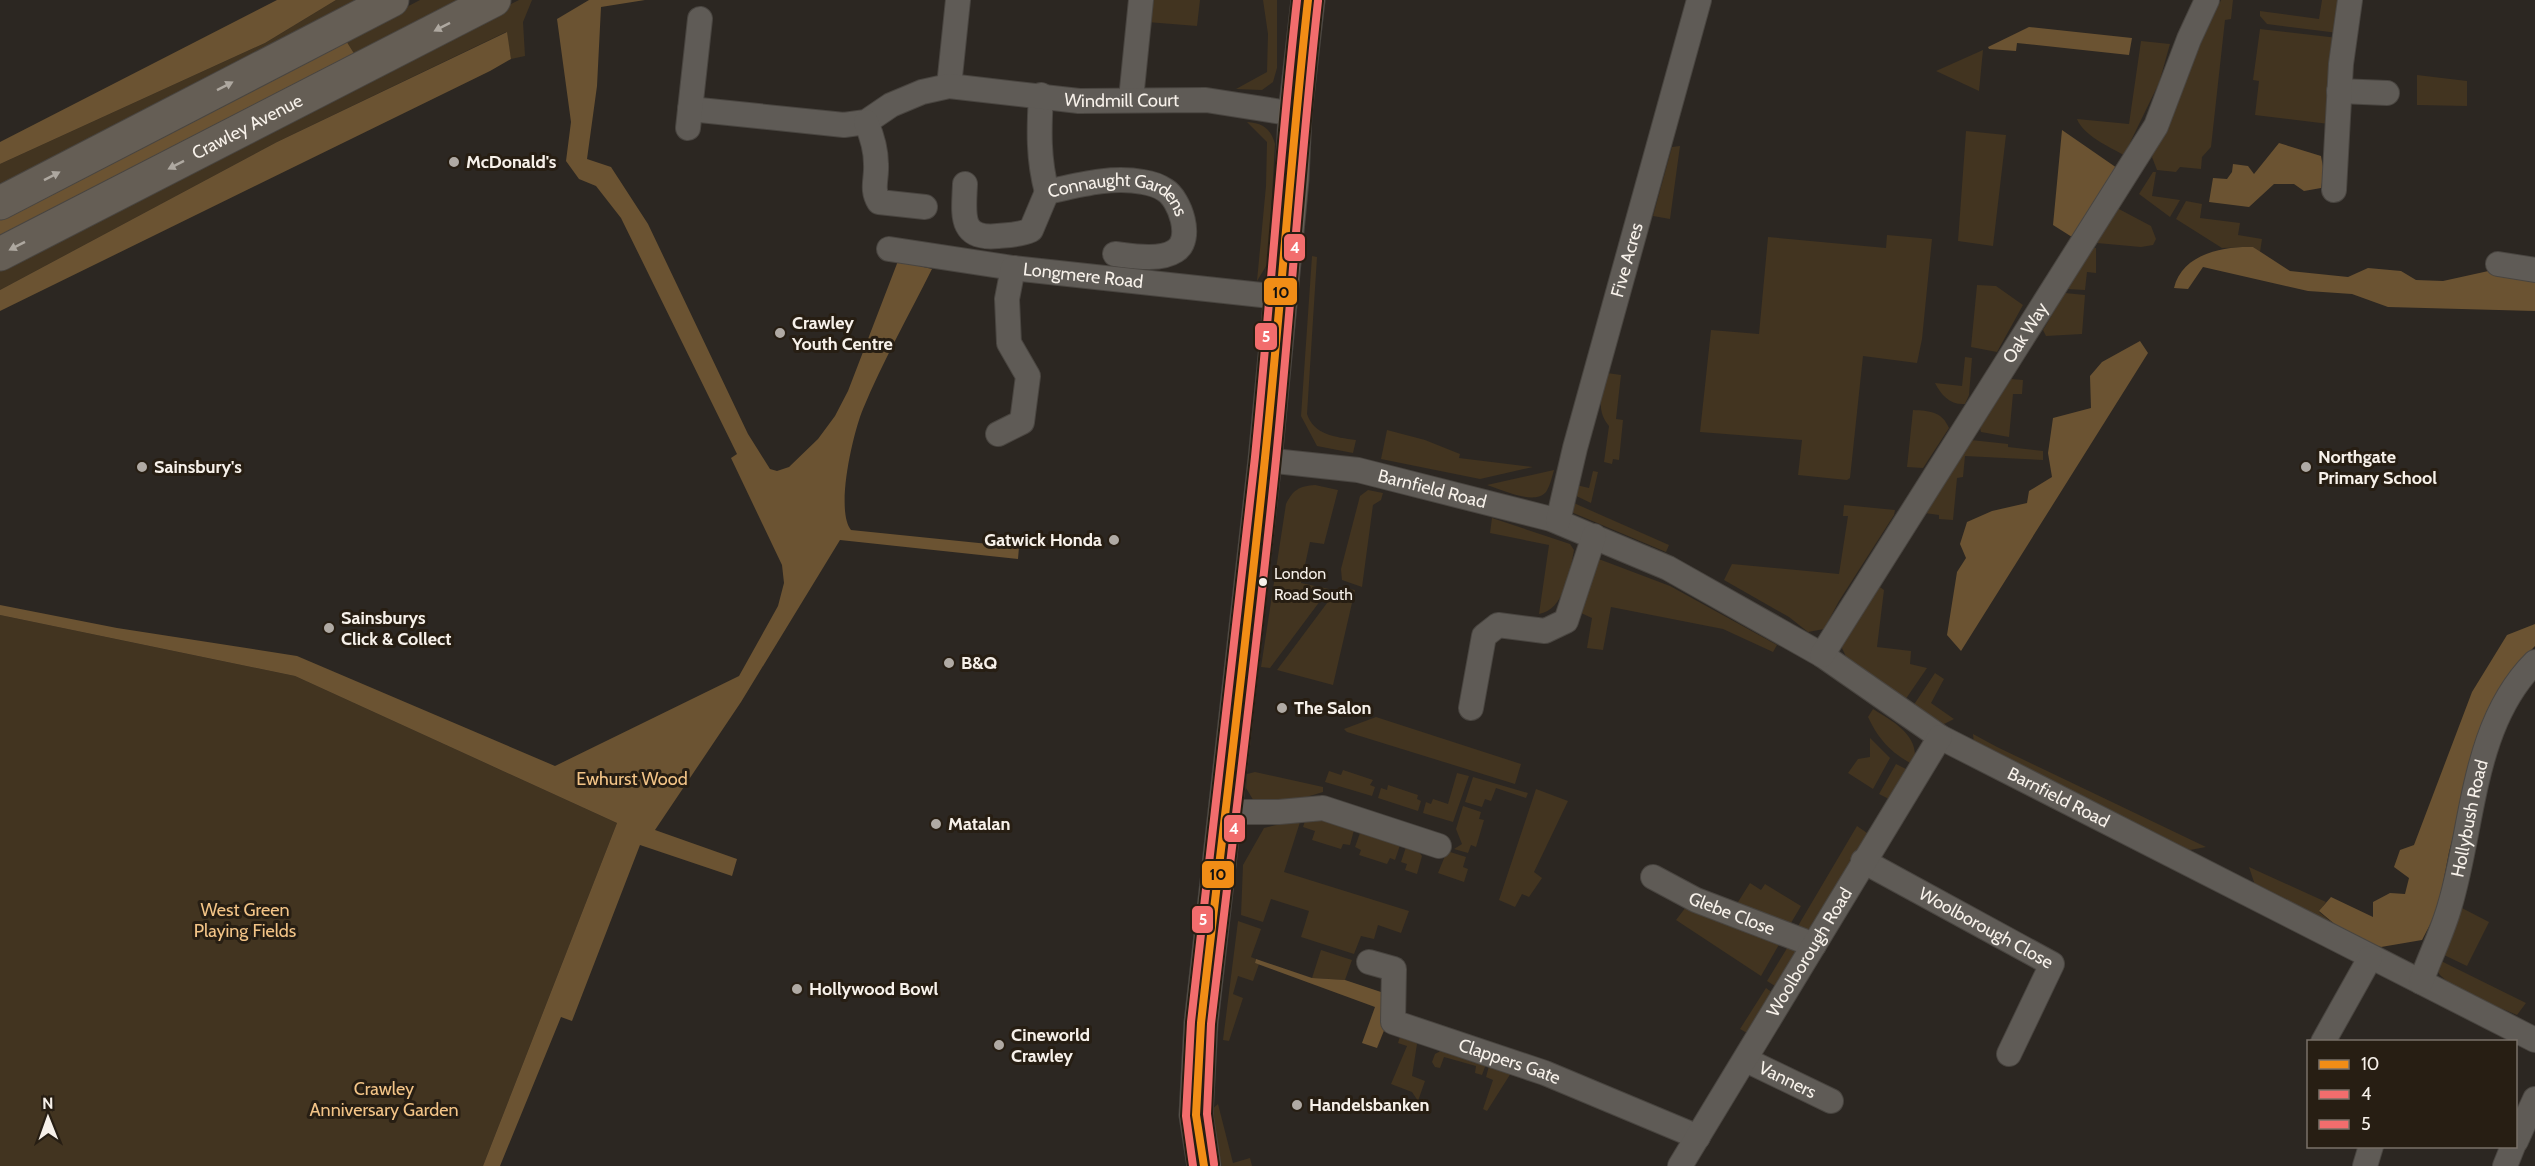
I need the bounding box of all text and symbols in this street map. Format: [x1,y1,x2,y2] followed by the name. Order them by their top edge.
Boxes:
[434,22,451,32] one-way arrow
[216,82,234,92] one-way arrow
[1063,88,1179,112] street label: Windmill Court
[188,89,306,164] street label: Crawley Avenue
[466,151,557,173] place label: McDonald's
[447,155,461,169] marker: McDonald's
[167,160,184,170] one-way arrow
[1046,169,1192,219] street label: Connaught Gardens
[44,171,61,181] one-way arrow
[1606,220,1648,300] street label: Five Acres
[1283,233,1306,262] line badge: 4
[1290,238,1300,257] text: 4
[8,240,26,250] one-way arrow
[1022,258,1144,293] street label: Longmere Road
[1263,277,1298,306] line badge: 10
[1272,283,1290,302] text: 10
[1998,298,2053,368] street label: Oak Way
[791,312,893,355] place label: Crawley Youth Centre
[1254,322,1278,351] line badge: 5
[773,326,787,340] marker: Crawley Youth Centre
[1262,327,1270,346] text: 5
[2318,446,2437,489] place label: Northgate Primary School
[154,456,242,478] place label: Sainsbury's
[135,460,149,474] marker: Sainsbury's
[2299,460,2313,474] marker: Northgate Primary School
[1375,464,1489,513] street label: Barnfield Road
[984,529,1102,551] place label: Gatwick Honda
[1107,533,1121,547] marker: Gatwick Honda
[1274,564,1353,604] place label: London Road South
[1257,576,1269,588] marker: London Road South
[341,607,451,650] place label: Sainsburys Click & Collect
[322,621,336,635] marker: Sainsburys Click & Collect
[961,652,998,674] place label: B&Q
[942,656,956,670] marker: B&Q
[1294,697,1371,719] place label: The Salon
[1275,701,1289,715] marker: The Salon
[2447,757,2493,879] street label: Hollybush Road
[2004,762,2113,832] street label: Barnfield Road
[576,768,688,790] park label: Ewhurst Wood
[948,813,1011,835] place label: Matalan
[1223,814,1246,843] line badge: 4
[929,817,943,831] marker: Matalan
[1229,819,1239,838] text: 4
[1201,860,1235,889] line badge: 10
[1209,865,1227,884] text: 10
[1915,883,2057,973] street label: Woolborough Close
[1762,884,1857,1021] street label: Woolborough Road
[1685,887,1778,940] street label: Glebe Close
[194,899,296,942] park label: West Green Playing Fields
[1191,905,1214,934] line badge: 5
[1199,910,1207,929] text: 5
[809,978,938,1000] place label: Hollywood Bowl
[790,982,804,996] marker: Hollywood Bowl
[1011,1024,1090,1067] place label: Cineworld Crawley
[1456,1034,1564,1089] street label: Clappers Gate
[992,1038,1006,1052] marker: Cineworld Crawley
[2307,1040,2517,1148] legend
[2361,1053,2379,1075] text: 10
[1755,1057,1820,1103] street label: Vanners
[309,1078,459,1121] park label: Crawley Anniversary Garden
[2361,1083,2371,1105] text: 4
[18,1088,78,1148] north arrow
[42,1094,54,1113] text: N
[1309,1094,1430,1116] place label: Handelsbanken
[1290,1098,1304,1112] marker: Handelsbanken
[2361,1113,2371,1135] text: 5

